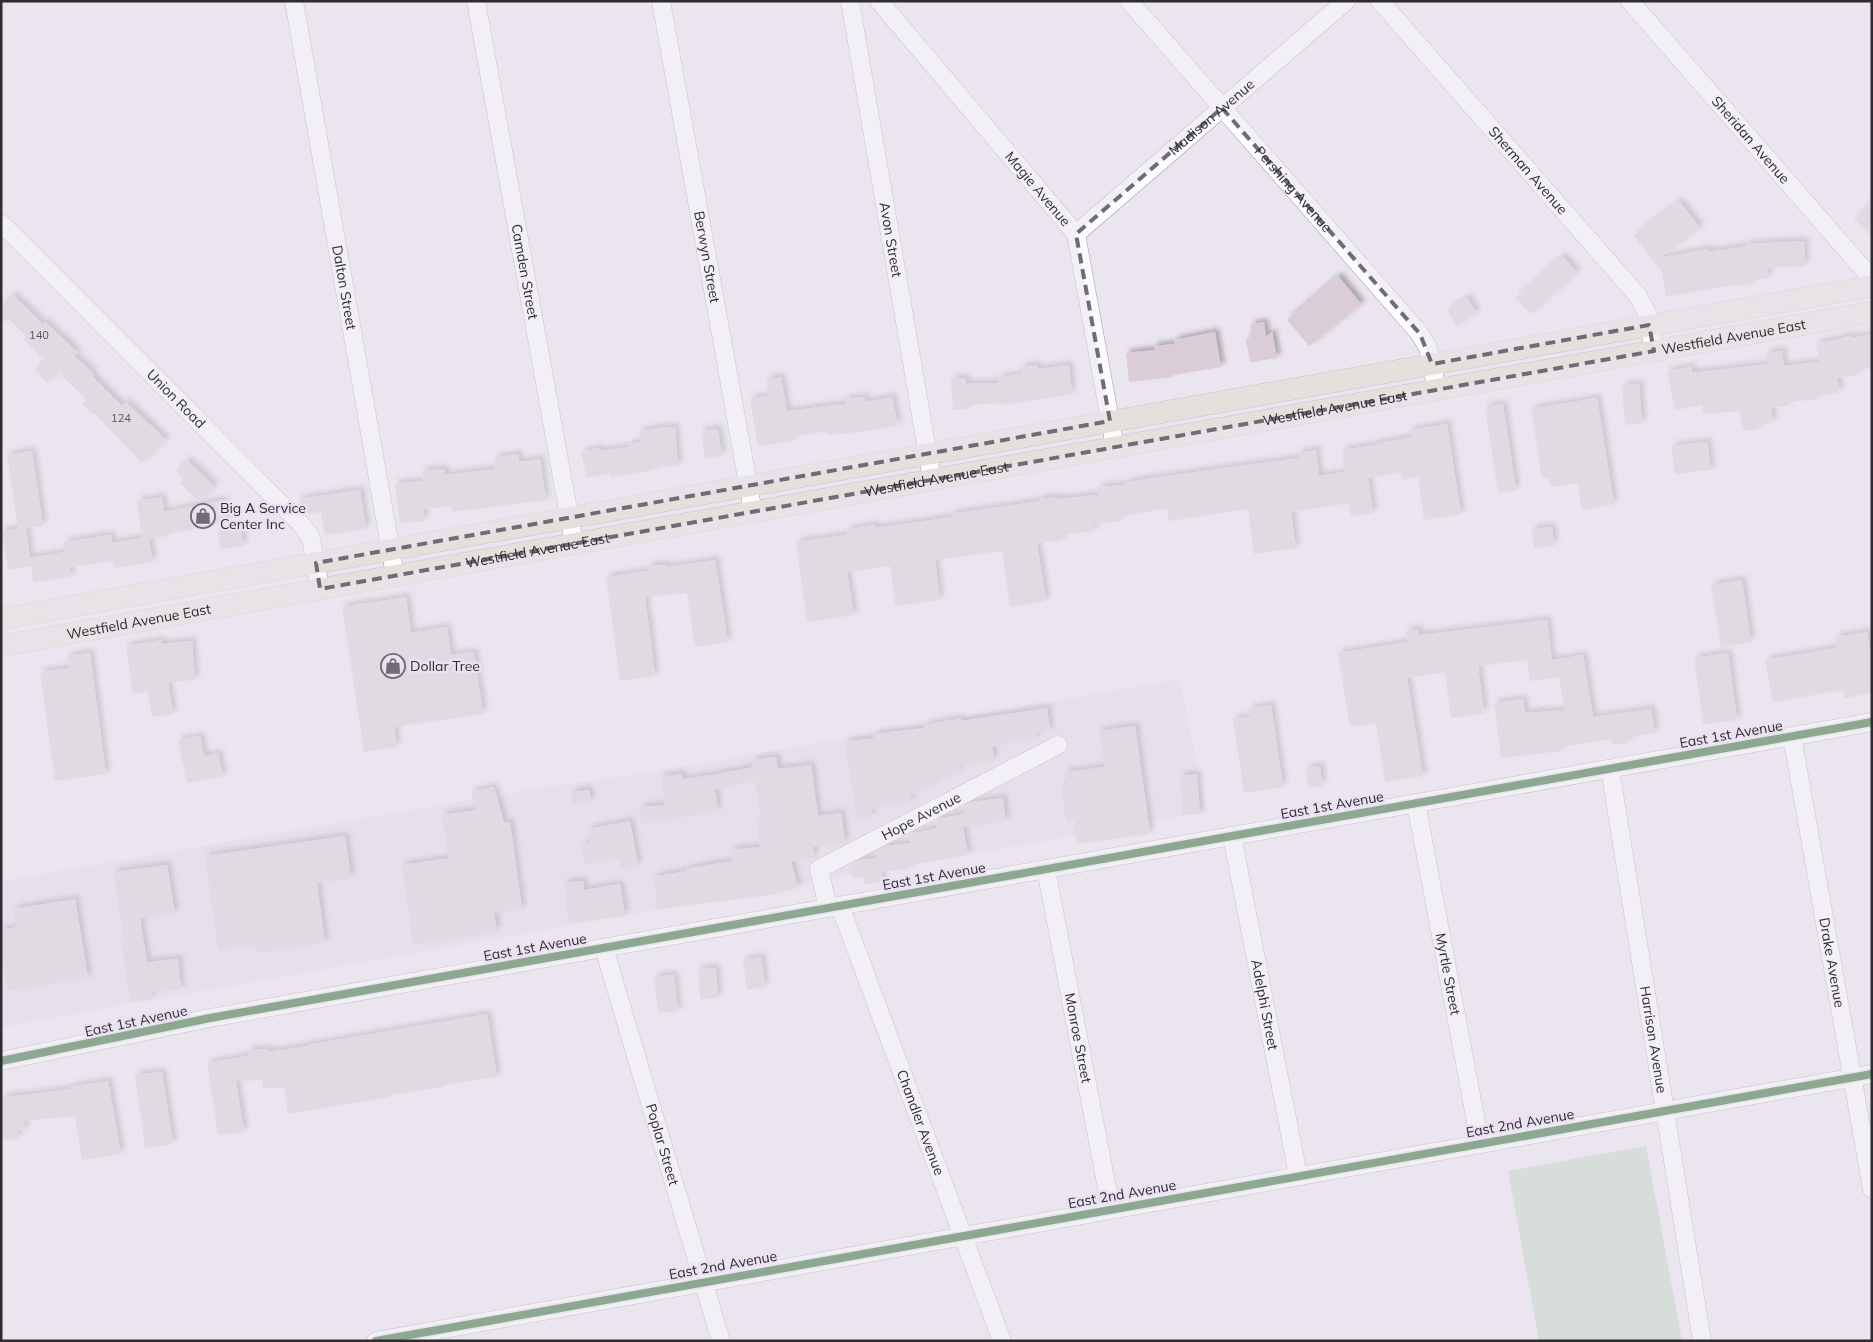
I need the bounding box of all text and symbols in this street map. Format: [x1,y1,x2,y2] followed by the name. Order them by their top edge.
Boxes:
[1165,75,1258,159] street label: Madison Avenue
[1708,92,1794,187] street label: Sheridan Avenue
[1485,123,1571,218] street label: Sherman Avenue
[1251,142,1336,236] street label: Pershing Avenue
[1001,148,1075,230] street label: Magie Avenue
[876,201,906,279] street label: Avon Street
[690,209,724,304] street label: Berwyn Street
[507,222,542,321] street label: Camden Street
[328,244,361,331] street label: Dalton Street
[1660,315,1807,358] street label: Westfield Avenue East
[29,328,49,342] house number: 140
[143,365,209,432] street label: Union Road
[1261,386,1408,430] street label: Westfield Avenue East
[111,411,131,425] house number: 124
[863,457,1010,501] street label: Westfield Avenue East
[220,499,306,533] place label: Big A Service Center Inc
[190,503,216,529] shop icon: Big A Service Center Inc
[464,529,611,572] street label: Westfield Avenue East
[65,600,212,643] street label: Westfield Avenue East
[380,653,406,679] shop icon: Dollar Tree
[410,657,480,675] place label: Dollar Tree
[1678,716,1784,752] street label: East 1st Avenue
[1279,787,1385,823] street label: East 1st Avenue
[878,788,964,844] street label: Hope Avenue
[881,858,987,894] street label: East 1st Avenue
[1815,916,1849,1009] street label: Drake Avenue
[482,929,588,965] street label: East 1st Avenue
[1432,931,1465,1017] street label: Myrtle Street
[1247,958,1283,1052] street label: Adelphi Street
[1636,985,1671,1094] street label: Harrison Avenue
[1061,991,1096,1085] street label: Monroe Street
[83,1001,189,1041] street label: East 1st Avenue
[893,1067,948,1178] street label: Chandler Avenue
[642,1101,683,1188] street label: Poplar Street
[1465,1105,1575,1141] street label: East 2nd Avenue
[1067,1176,1177,1212] street label: East 2nd Avenue
[668,1247,778,1283] street label: East 2nd Avenue

